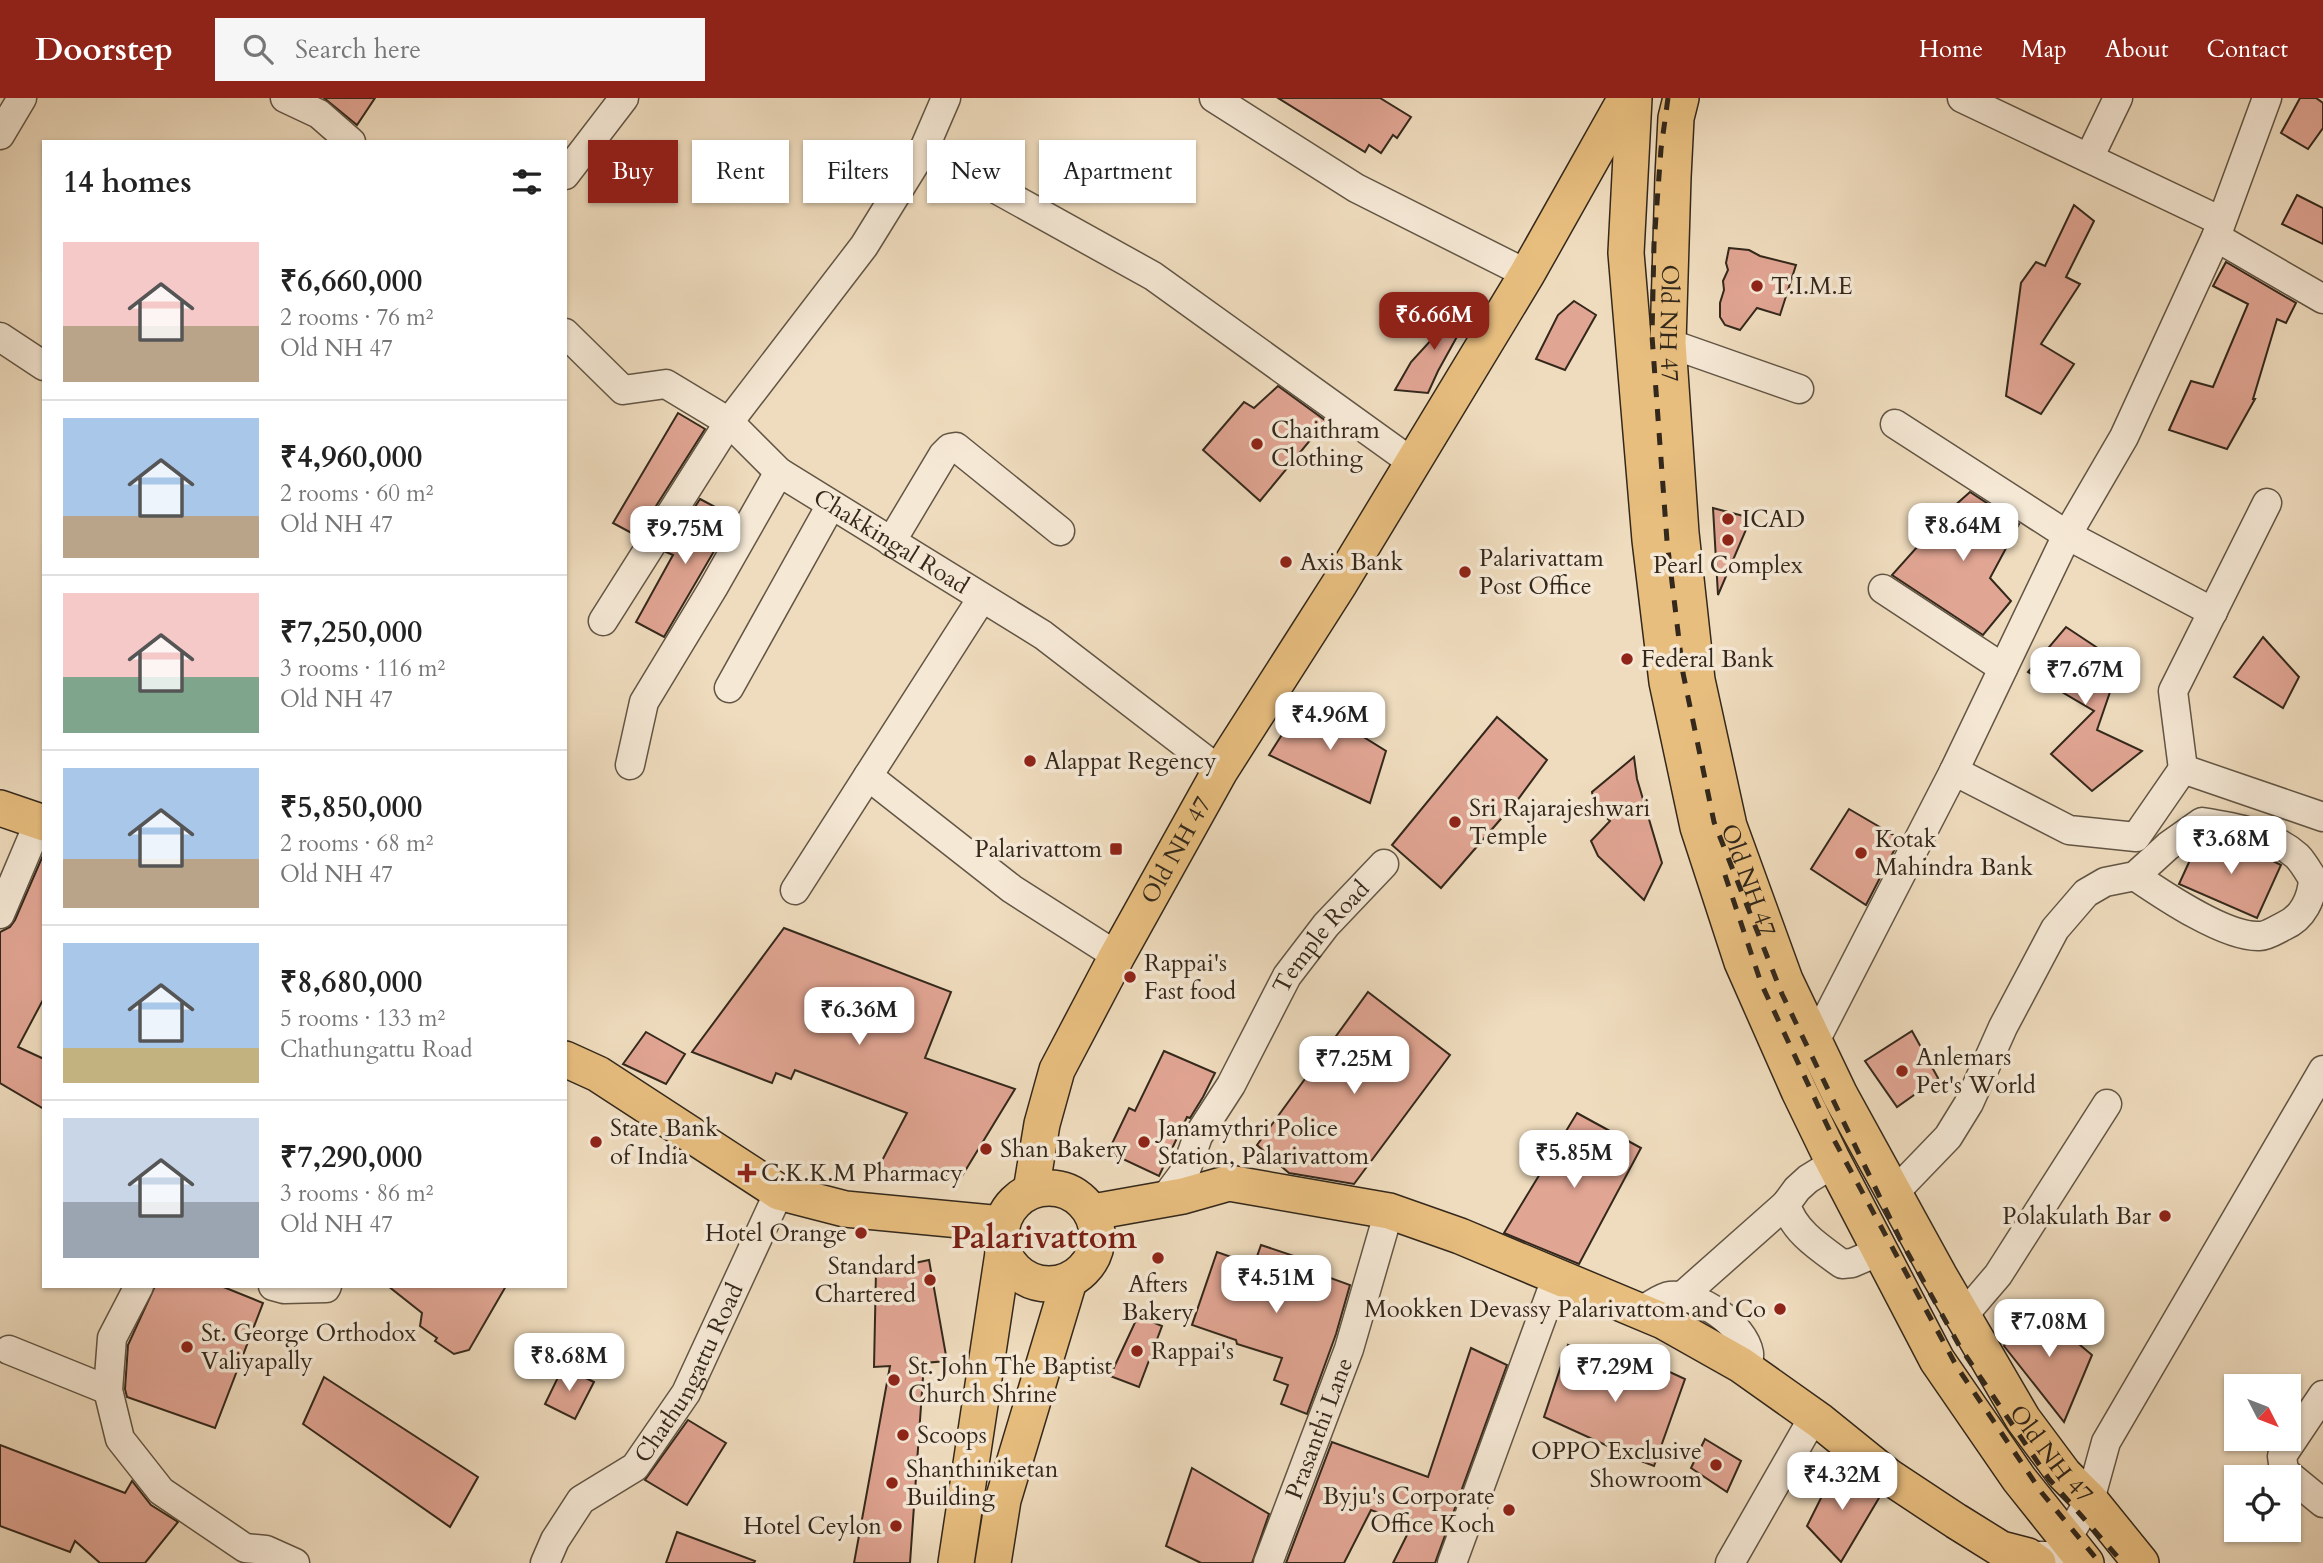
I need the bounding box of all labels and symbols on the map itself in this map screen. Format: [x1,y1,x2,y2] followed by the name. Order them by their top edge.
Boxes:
[1651,264,1687,383] street label: Old NH 47
[1771,270,1853,303] place label: T.I.M.E
[1749,278,1765,294] marker: T.I.M.E
[1377,292,1491,352] pin: ₹6.66M
[1271,414,1381,475] place label: Chaithram Clothing
[1249,436,1265,452] marker: Chaithram Clothing
[807,481,976,602] street label: Chakkingal Road
[1742,503,1805,536] place label: ICAD
[1906,504,2020,563] pin: ₹8.64M
[628,506,742,566] pin: ₹9.75M
[1720,511,1736,527] marker: ICAD
[1720,532,1736,548] marker: Pearl Complex
[1479,542,1605,603] place label: Palarivattam Post Office
[1300,546,1404,579] place label: Axis Bank
[1653,549,1803,582] place label: Pearl Complex
[1278,554,1294,570] marker: Axis Bank
[1457,564,1473,580] marker: Palarivattam Post Office
[1641,643,1774,676] place label: Federal Bank
[2028,648,2142,707] pin: ₹7.67M
[1619,651,1635,667] marker: Federal Bank
[1273,692,1387,752] pin: ₹4.96M
[1044,745,1217,778] place label: Alappat Regency
[1022,753,1038,769] marker: Alappat Regency
[1133,791,1219,910] street label: Old NH 47
[1469,792,1650,853] place label: Sri Rajarajeshwari Temple
[1447,814,1463,830] marker: Sri Rajarajeshwari Temple
[2174,816,2288,876] pin: ₹3.68M
[1713,819,1784,941] street label: Old NH 47
[1875,823,2033,884] place label: Kotak Mahindra Bank
[975,833,1103,866] place label: Palarivattom
[1108,841,1124,857] marker: Palarivattom
[1853,845,1869,861] marker: Kotak Mahindra Bank
[1264,873,1377,999] street label: Temple Road
[1144,947,1236,1008] place label: Rappai's Fast food
[1122,969,1138,985] marker: Rappai's Fast food
[802,988,916,1047] pin: ₹6.36M
[1297,1037,1411,1096] pin: ₹7.25M
[1916,1041,2036,1102] place label: Anlemars Pet's World
[1894,1063,1910,1079] marker: Anlemars Pet's World
[610,1112,718,1173] place label: State Bank of India
[1155,1112,1370,1173] place label: Janamythri Police Station, Palarivattom
[1517,1130,1631,1190] pin: ₹5.85M
[1000,1133,1128,1166] place label: Shan Bakery
[588,1134,604,1150] marker: State Bank of India
[1136,1134,1152,1150] marker: Janamythri Police Station, Palarivattom
[978,1141,994,1157] marker: Shan Bakery
[761,1157,964,1190] place label: C.K.K.M Pharmacy
[739,1165,755,1181] marker: C.K.K.M Pharmacy
[2002,1200,2151,1233] place label: Polakulath Bar
[2157,1208,2173,1224] marker: Polakulath Bar
[951,1216,1137,1260] district label: Palarivattom
[705,1217,847,1250] place label: Hotel Orange
[853,1225,869,1241] marker: Hotel Orange
[814,1250,916,1311] place label: Standard Chartered
[1150,1250,1166,1266] marker: Afters Bakery
[1219,1256,1333,1315] pin: ₹4.51M
[1122,1268,1194,1329] place label: Afters Bakery
[922,1272,938,1288] marker: Standard Chartered
[626,1277,751,1469] street label: Chathungattu Road
[1364,1293,1766,1326] place label: Mookken Devassy Palarivattom and Co
[1992,1300,2106,1359] pin: ₹7.08M
[1772,1301,1788,1317] marker: Mookken Devassy Palarivattom and Co
[201,1317,417,1378] place label: St. George Orthodox Valiyapally
[512,1334,626,1393] pin: ₹8.68M
[1151,1335,1234,1368] place label: Rappai's
[179,1339,195,1355] marker: St. George Orthodox Valiyapally
[1129,1343,1145,1359] marker: Rappai's
[1558,1344,1672,1404] pin: ₹7.29M
[908,1350,1112,1411] place label: St. John The Baptist Church Shrine
[1277,1353,1361,1504] street label: Prasanthi Lane
[886,1372,902,1388] marker: St. John The Baptist Church Shrine
[2224,1374,2301,1451] north arrow
[2002,1399,2101,1511] street label: Old NH 47
[917,1419,987,1452] place label: Scoops
[895,1427,911,1443] marker: Scoops
[1531,1435,1703,1496] place label: OPPO Exclusive Showroom
[1785,1452,1899,1512] pin: ₹4.32M
[906,1453,1059,1514] place label: Shanthiniketan Building
[1708,1457,1724,1473] marker: OPPO Exclusive Showroom
[884,1475,900,1491] marker: Shanthiniketan Building
[1323,1480,1495,1541] place label: Byju's Corporate Office Koch
[1501,1502,1517,1518] marker: Byju's Corporate Office Koch
[743,1510,882,1543] place label: Hotel Ceylon
[888,1518,904,1534] marker: Hotel Ceylon

